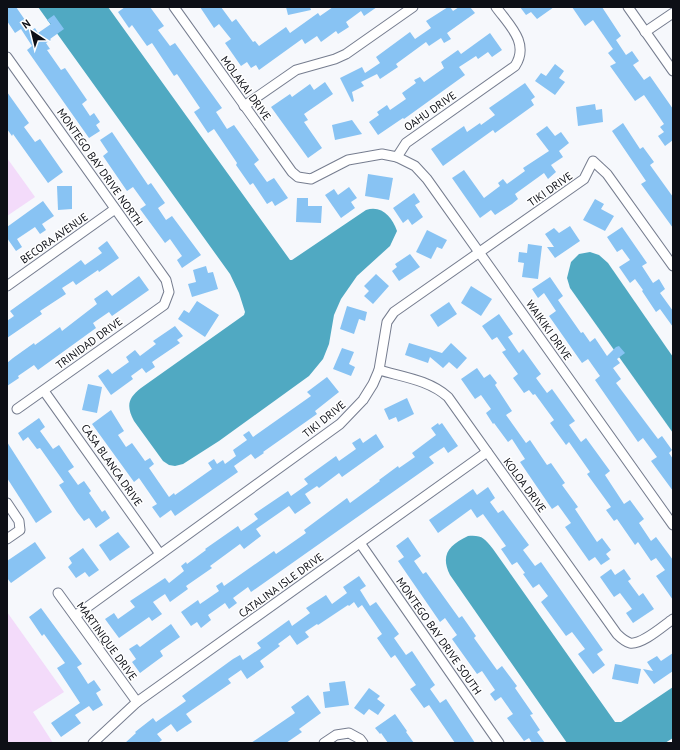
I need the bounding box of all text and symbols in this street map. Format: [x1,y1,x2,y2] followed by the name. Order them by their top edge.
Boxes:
[12,12,52,52] north arrow
[19,16,33,32] text: N
[218,53,274,123] street label: MOLAKAI DRIVE
[401,88,459,134] street label: OAHU DRIVE
[54,106,146,228] street label: MONTEGO BAY DRIVE NORTH
[525,169,575,209] street label: TIKI DRIVE
[18,209,91,266] street label: BECORA AVENUE
[523,297,575,363] street label: WAIKIKI DRIVE
[53,314,125,372] street label: TRINIDAD DRIVE
[300,397,348,441] street label: TIKI DRIVE
[78,421,146,509] street label: CASA BLANCA DRIVE
[501,455,550,515] street label: KOLOA DRIVE
[236,549,326,620] street label: CATALINA ISLE DRIVE
[393,575,485,697] street label: MONTEGO BAY DRIVE SOUTH
[74,599,140,683] street label: MARTINIQUE DRIVE

